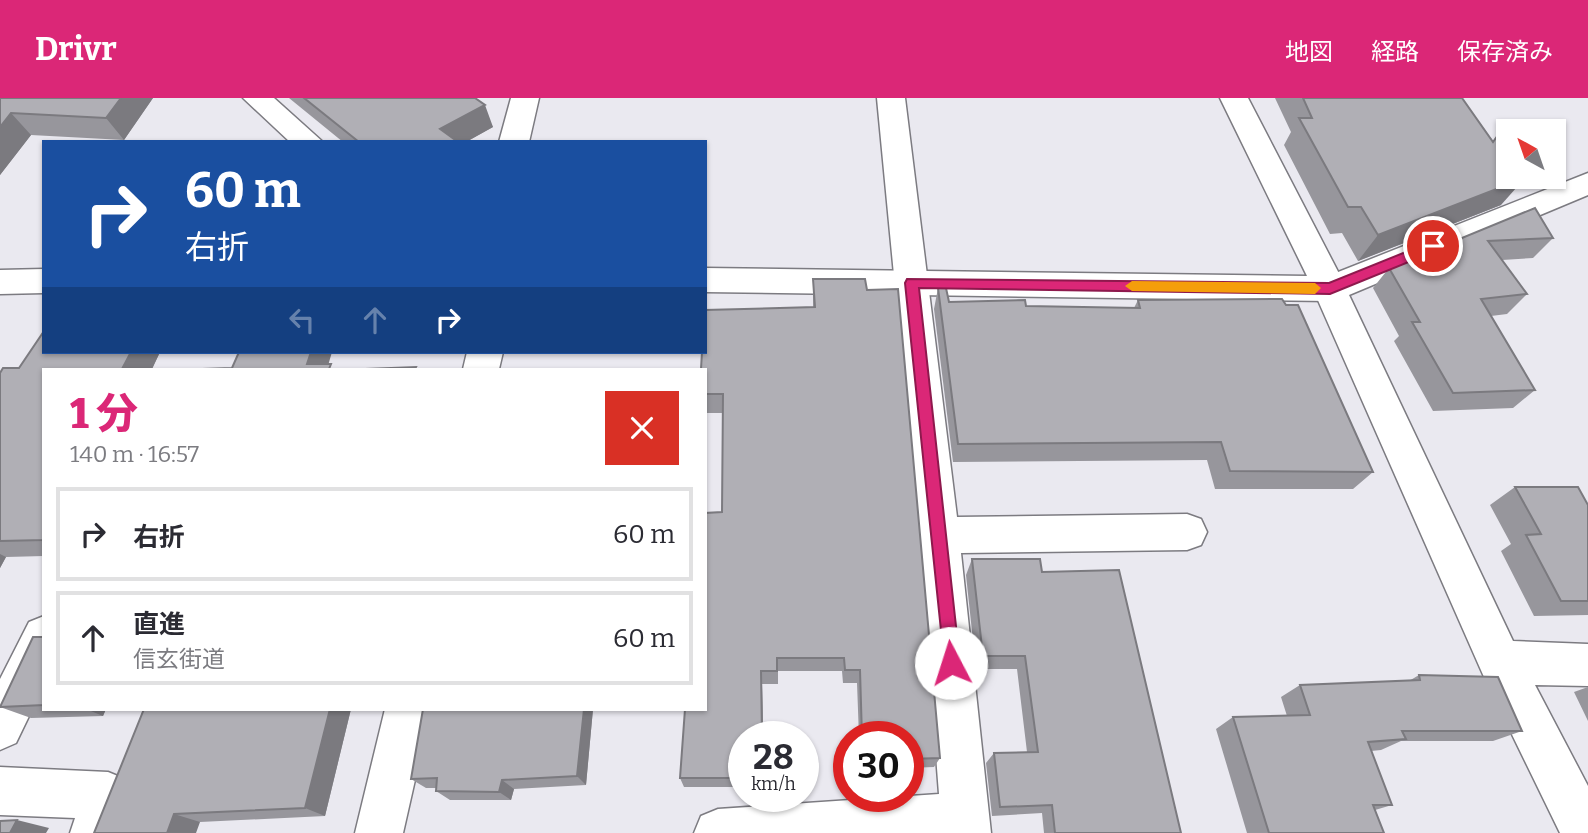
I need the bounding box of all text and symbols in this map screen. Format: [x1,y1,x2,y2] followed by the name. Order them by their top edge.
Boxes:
[35,29,117,69] text: Drivr
[1285,38,1333,66] text: 地図
[1371,38,1419,66] text: 経路
[1457,38,1553,66] text: 保存済み
[1496,119,1566,189] north arrow
[1496,119,1566,189] map controls
[185,161,301,220] text: 60 m
[70,168,161,259] icon: right
[1403,216,1463,276] pin
[1414,227,1452,265] icon: arrive
[185,228,249,266] text: 右折
[283,301,321,339] icon: left
[356,301,394,339] icon: ahead
[429,301,467,339] icon: right
[70,389,138,439] text: 1 分
[605,391,679,465] button: close
[70,440,199,468] text: 140 m · 16:57
[74,515,112,553] icon: right
[613,519,675,550] text: 60 m
[133,522,185,553] text: 右折
[133,609,185,640] text: 直進
[74,619,112,657] icon: ahead
[613,623,675,654] text: 60 m
[914,626,988,700] position arrow
[133,645,225,673] text: 信玄街道
[833,721,924,812] speed limit sign: 30
[753,736,794,778] text: 28
[751,773,796,795] text: km/h

